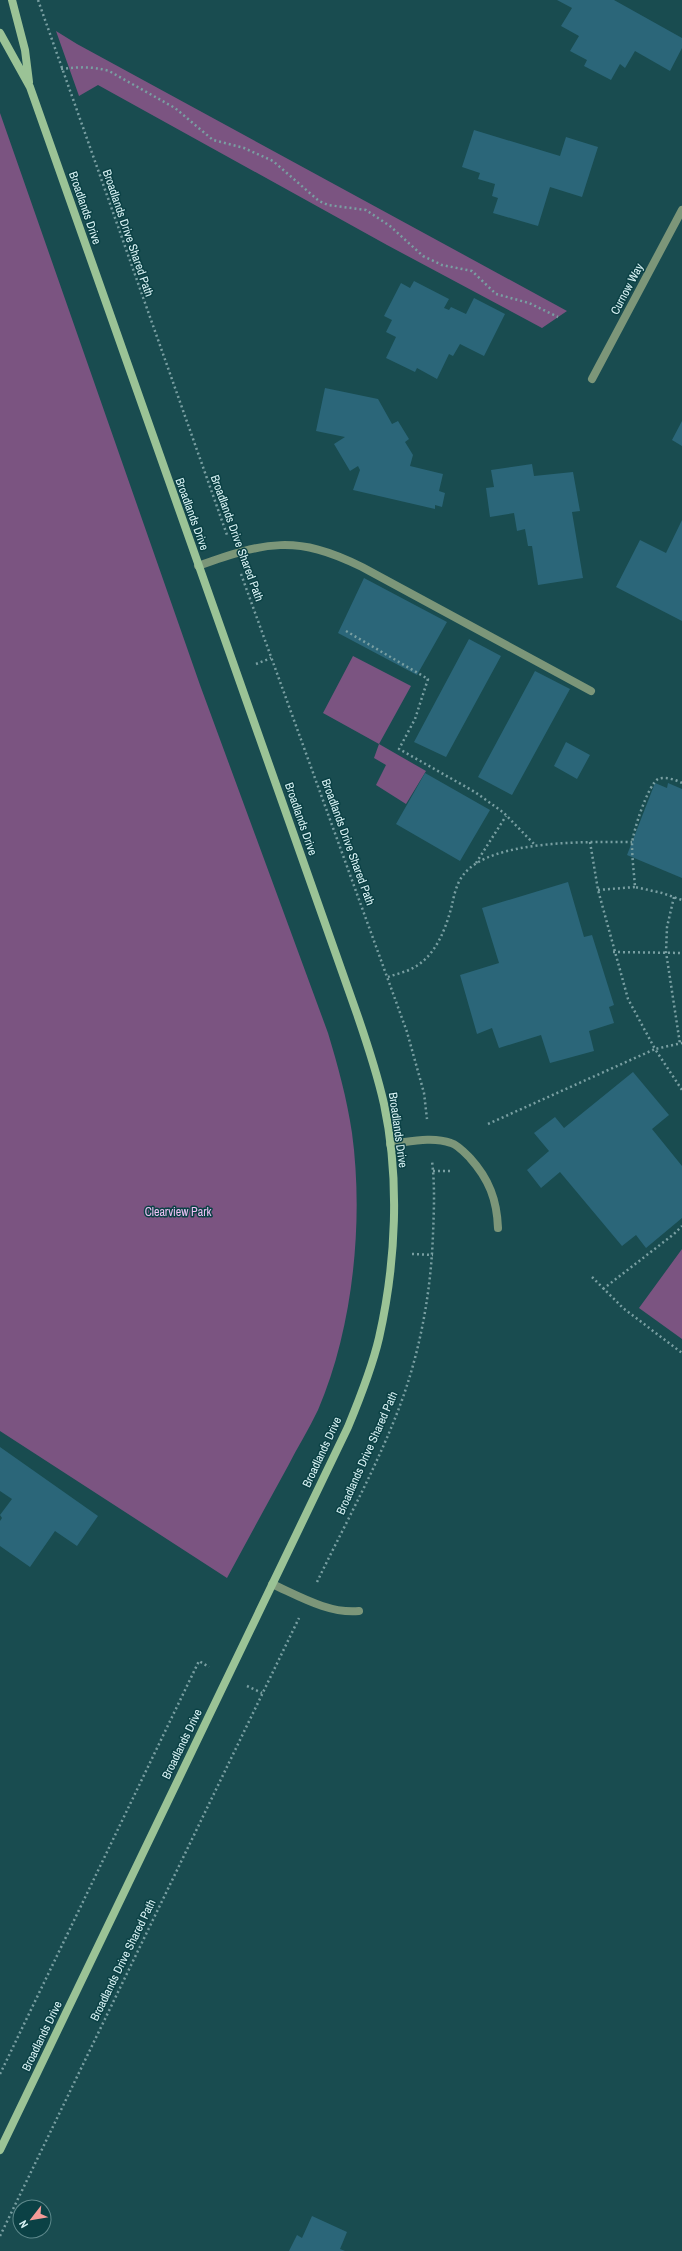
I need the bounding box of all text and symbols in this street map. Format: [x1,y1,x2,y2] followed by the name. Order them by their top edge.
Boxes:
[99,167,157,299] street label: Broadlands Drive Shared Path
[65,169,105,247] street label: Broadlands Drive
[607,260,647,317] street label: Curnow Way
[207,473,267,603] street label: Broadlands Drive Shared Path
[171,476,213,552] street label: Broadlands Drive
[318,777,378,907] street label: Broadlands Drive Shared Path
[281,780,321,858] street label: Broadlands Drive
[385,1091,411,1169] street label: Broadlands Drive
[145,1204,211,1220] park label: Clearview Park
[333,1389,401,1517] street label: Broadlands Drive Shared Path
[299,1414,345,1490] street label: Broadlands Drive
[158,1706,206,1782] street label: Broadlands Drive
[87,1897,159,2023] street label: Broadlands Drive Shared Path
[18,1998,66,2074] street label: Broadlands Drive
[12,2199,52,2239] north arrow
[16,2218,31,2231] text: N

